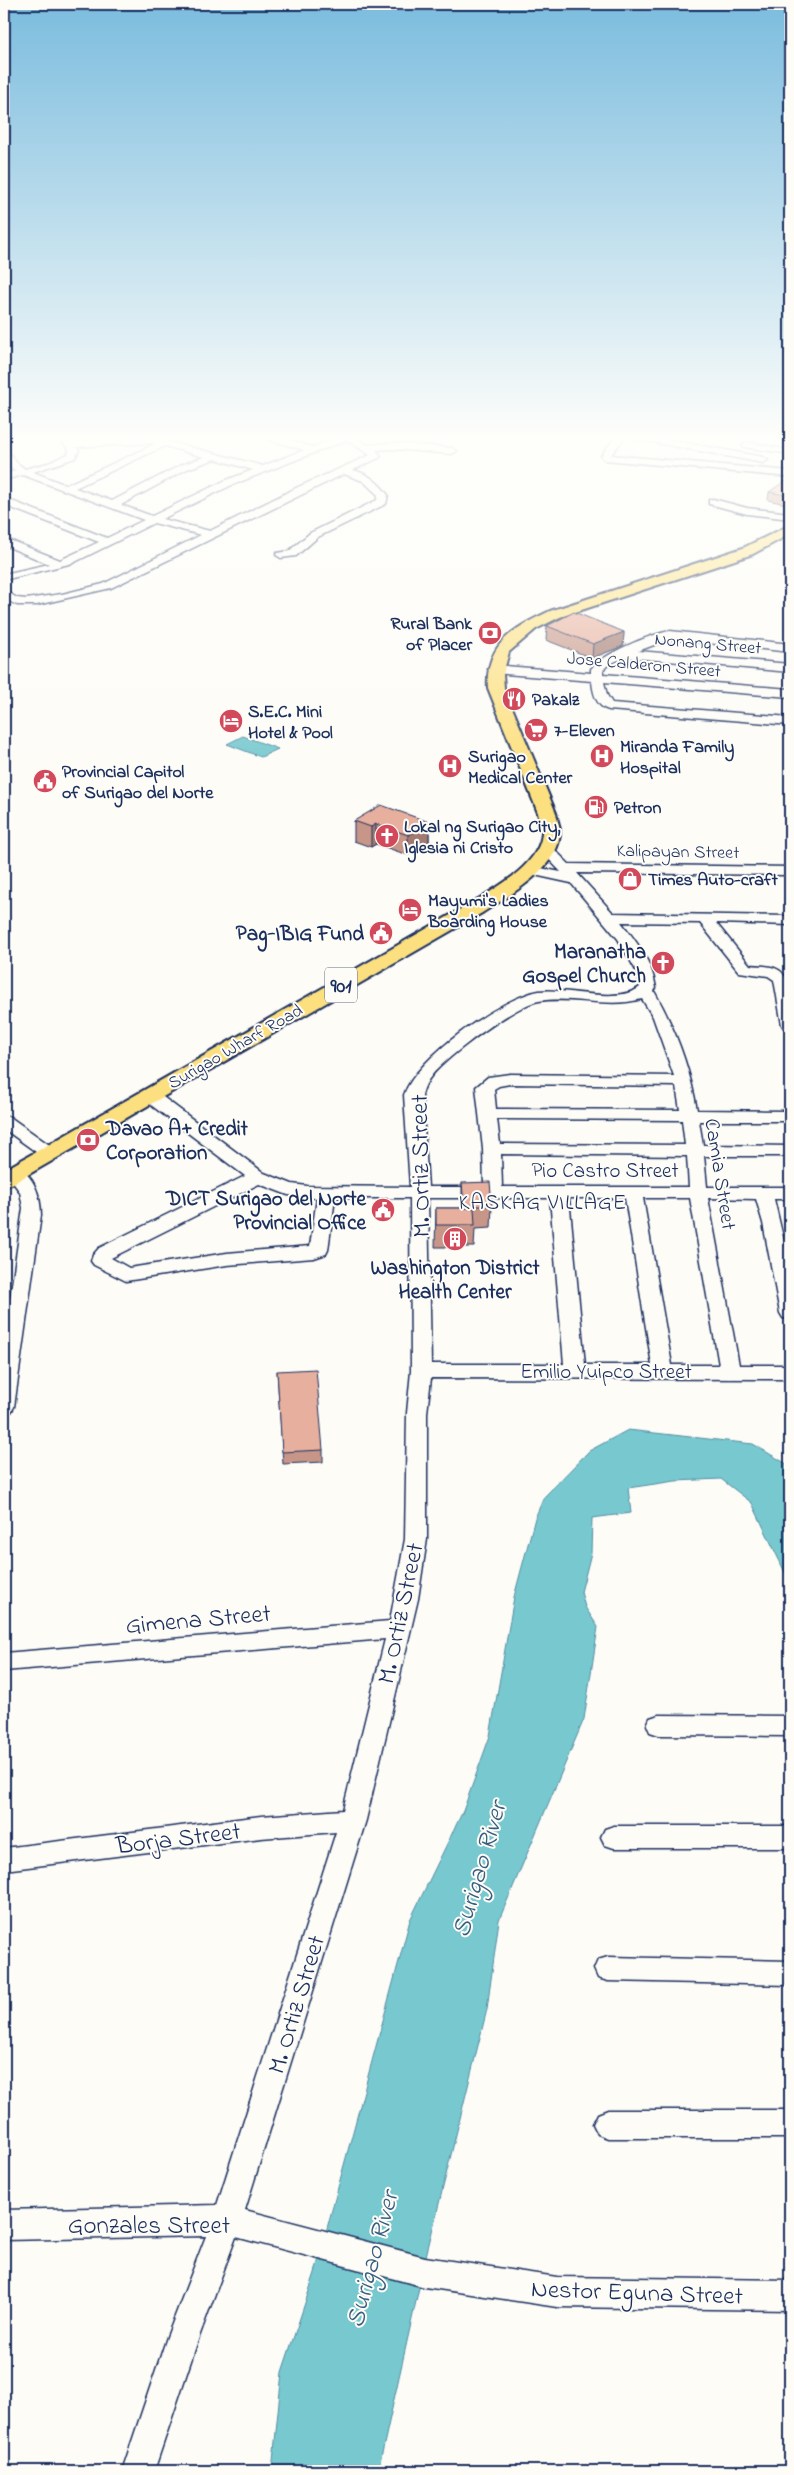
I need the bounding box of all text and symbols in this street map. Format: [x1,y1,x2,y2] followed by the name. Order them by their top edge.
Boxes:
[390,612,473,659] place label: Rural Bank of Placer
[477,620,503,646] bank icon: Rural Bank of Placer
[653,627,762,664] street label: Nonang Street
[566,646,722,686] street label: Jose Calderon Street
[501,686,527,712] restaurant icon: Pakalz
[532,688,580,714] place label: Pakalz
[248,700,333,747] place label: S.E.C. Mini Hotel & Pool
[218,708,244,734] hotel icon: S.E.C. Mini Hotel & Pool
[523,717,549,743] supermarket icon: 7-Eleven
[554,719,615,745] place label: 7-Eleven
[620,735,734,782] place label: Miranda Family Hospital
[589,743,615,769] hospital icon: Miranda Family Hospital
[468,745,573,792] place label: Surigao Medical Center
[437,753,463,779] hospital icon: Surigao Medical Center
[62,760,214,808] place label: Provincial Capitol of Surigao del Norte
[32,768,58,794] public building icon: Provincial Capitol of Surigao del Norte
[583,794,609,820] fuel station icon: Petron
[614,796,661,822] place label: Petron
[404,815,561,863] place label: Lokal ng Surigao City, Iglesia ni Cristo
[374,823,400,849] church icon: Lokal ng Surigao City, Iglesia ni Cristo
[616,839,740,867] street label: Kalipayan Street
[617,866,643,892] shop icon: Times Auto-craft
[648,868,779,894] place label: Times Auto-craft
[427,889,549,937] place label: Mayumi's Ladies Boarding House
[397,897,423,923] hotel icon: Mayumi's Ladies Boarding House
[236,920,364,952] place label: Pag-IBIG Fund
[368,920,394,946] public building icon: Pag-IBIG Fund
[522,938,646,992] place label: Maranatha Gospel Church
[650,950,676,976] church icon: Maranatha Gospel Church
[325,968,357,1002] road number: 901
[164,998,309,1098] street label: Surigao Wharf Road
[403,1093,441,1238] street label: M. Ortiz Street
[105,1115,249,1169] place label: Davao A+ Credit Corporation
[695,1116,743,1232] street label: Camia Street
[75,1127,101,1153] bank icon: Davao A+ Credit Corporation
[531,1157,679,1187] street label: Pio Castro Street
[165,1185,367,1239] place label: DICT Surigao del Norte Provincial Office
[459,1188,627,1220] district label: KASKAG VILLAGE
[370,1197,396,1223] public building icon: DICT Surigao del Norte Provincial Office
[442,1226,468,1252] building icon: Washington District Health Center
[370,1254,540,1308] place label: Washington District Health Center
[520,1358,692,1388] street label: Emilio Yuipco Street
[369,1539,435,1687] street label: M. Ortiz Street
[124,1597,273,1645] street label: Gimena Street
[443,1795,519,1942] water label: Surigao River
[113,1814,243,1866] street label: Borja Street
[260,1931,336,2079] street label: M. Ortiz Street
[337,2185,411,2332] water label: Surigao River
[68,2209,231,2245] street label: Gonzales Street
[530,2272,744,2317] street label: Nestor Eguna Street

